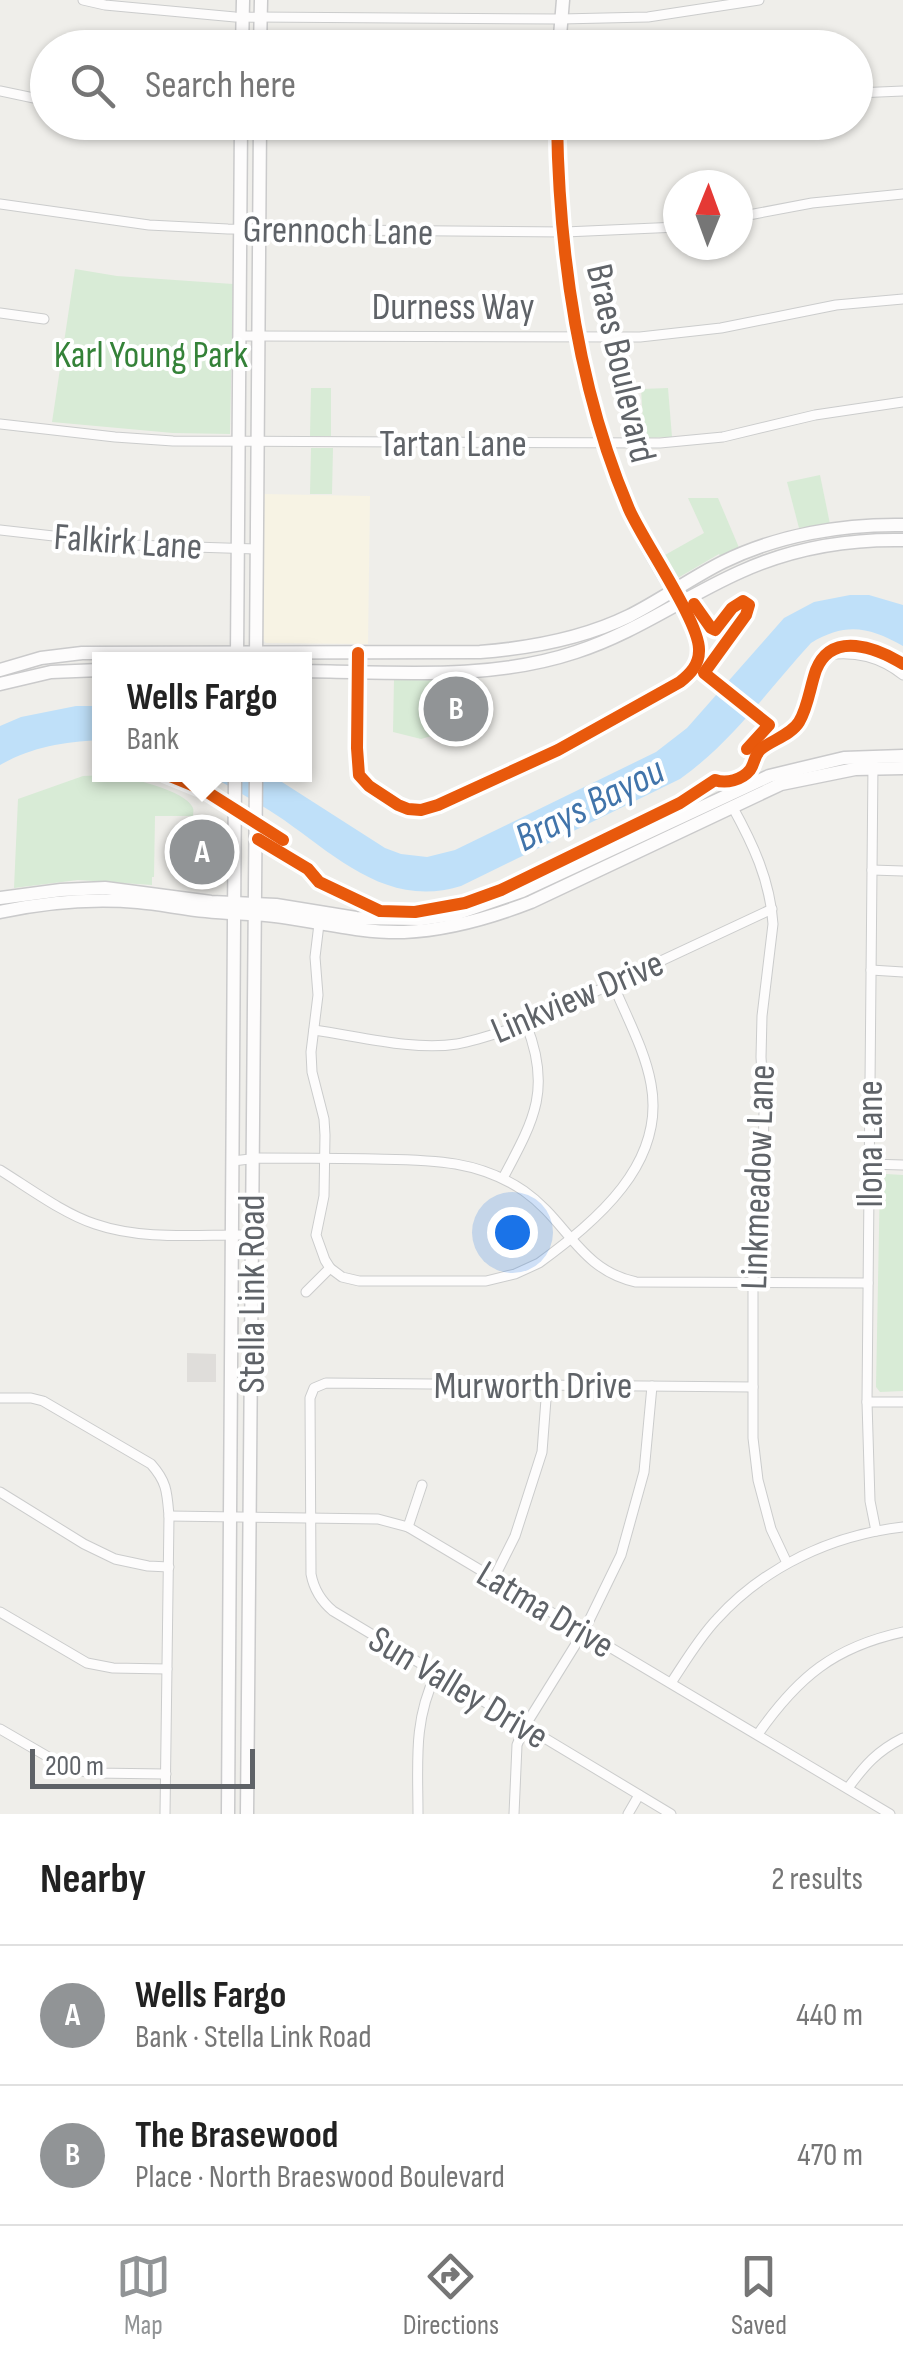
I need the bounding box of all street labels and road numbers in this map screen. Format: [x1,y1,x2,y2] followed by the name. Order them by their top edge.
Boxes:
[242,207,434,256] street label: Grennoch Lane
[576,260,665,467] street label: Braes Boulevard
[372,285,535,330] street label: Durness Way
[379,422,527,467] street label: Tartan Lane
[52,515,204,570] street label: Falkirk Lane
[485,941,670,1054] street label: Linkview Drive
[732,1064,785,1290] street label: Linkmeadow Lane
[848,1080,893,1208] street label: Ilona Lane
[230,1195,275,1393] street label: Stella Link Road
[434,1364,632,1409] street label: Murworth Drive
[469,1552,622,1669] street label: Latma Drive
[360,1617,556,1759] street label: Sun Valley Drive

